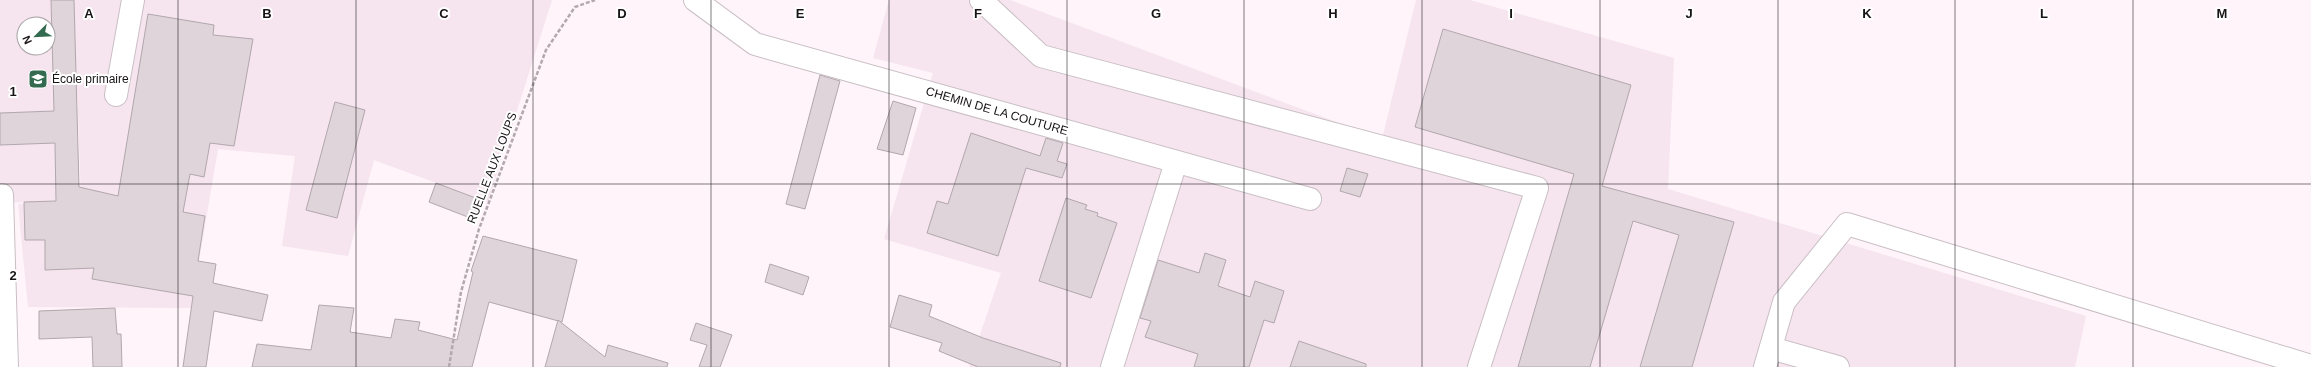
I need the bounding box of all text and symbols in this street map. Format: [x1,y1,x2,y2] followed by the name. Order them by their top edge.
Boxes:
[84,6,94,21] text: A
[262,6,272,21] text: B
[439,6,449,21] text: C
[617,6,627,21] text: D
[796,6,805,21] text: E
[974,6,982,21] text: F
[1151,6,1161,21] text: G
[1328,6,1338,21] text: H
[1509,6,1513,21] text: I
[1685,6,1693,21] text: J
[1862,6,1872,21] text: K
[2040,6,2048,21] text: L
[2217,6,2227,21] text: M
[16,16,56,56] north arrow
[20,34,34,46] text: N
[27,68,49,90] school or university icon: École primaire
[52,71,129,86] place label: École primaire
[9,84,17,99] text: 1
[924,84,1070,138] street label: CHEMIN DE LA COUTURE
[464,110,520,226] street label: RUELLE AUX LOUPS
[9,268,17,283] text: 2

